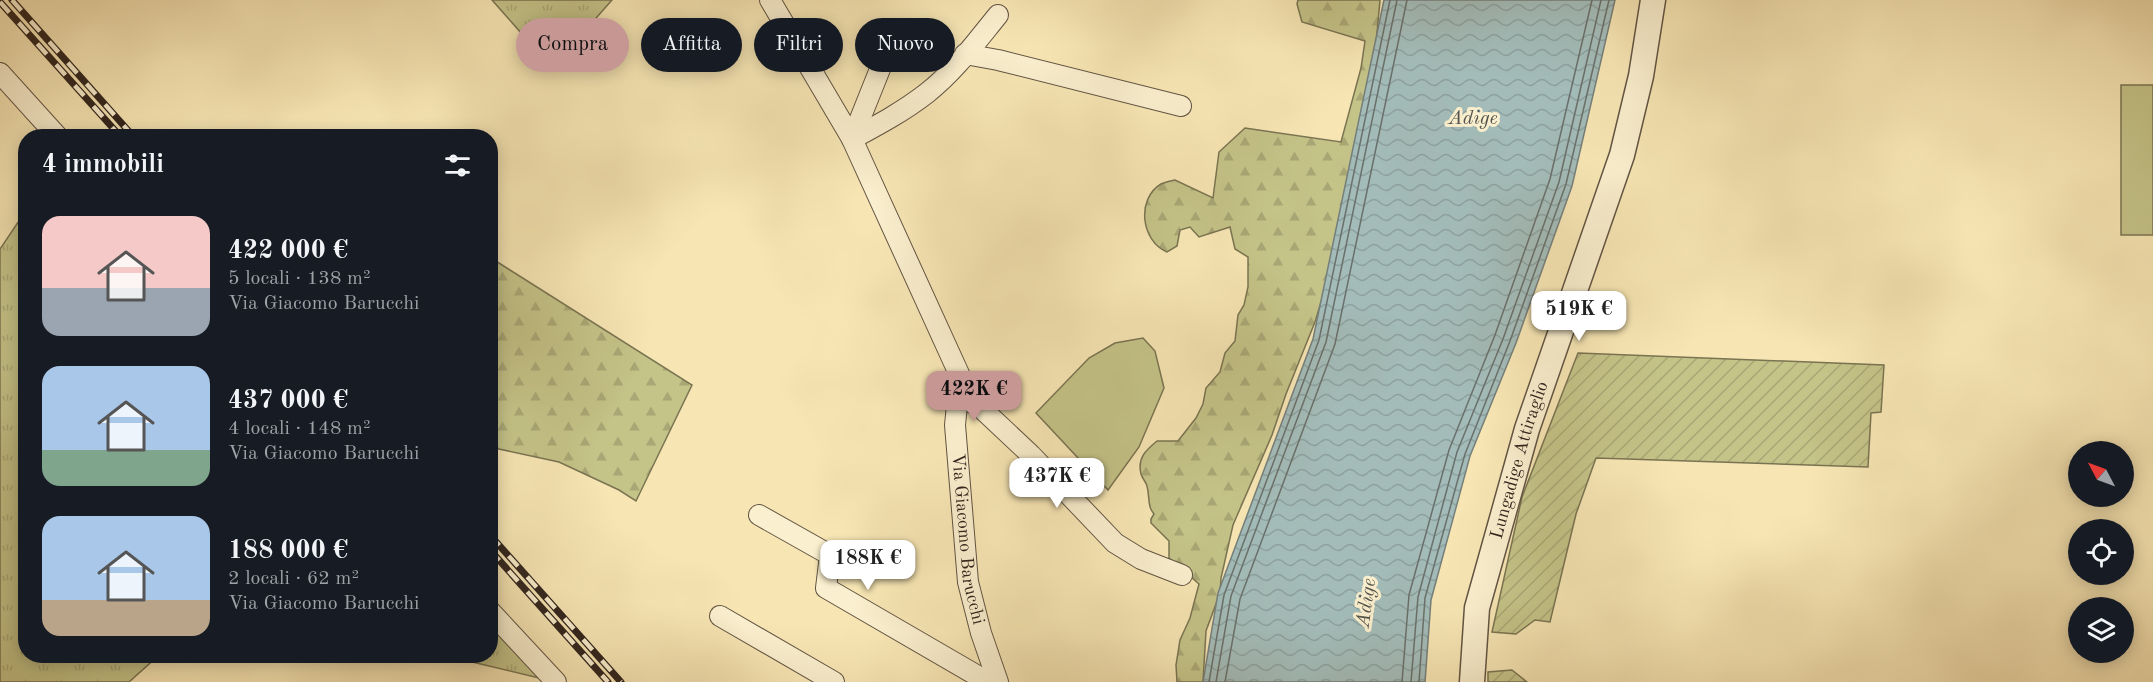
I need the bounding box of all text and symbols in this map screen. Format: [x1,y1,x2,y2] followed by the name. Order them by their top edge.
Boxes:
[516,18,629,72] chip: Compra
[641,18,742,72] chip: Affitta
[754,18,843,72] chip: Filtri
[855,18,955,72] chip: Nuovo
[1447,109,1498,129] water label: Adige
[441,149,474,182] icon: filters
[42,152,164,178] text: 4 immobili
[228,238,348,264] text: 422 000 €
[90,240,162,312] icon: home
[228,269,371,289] text: 5 locali · 138 m²
[1530,291,1628,342] pin: 519K €
[228,294,419,314] text: Via Giacomo Barucchi
[1545,300,1613,320] text: 519K €
[925,371,1023,422] pin: 422K €
[1488,379,1552,541] street label: Lungadige Attiraglio
[940,380,1008,400] text: 422K €
[228,388,348,414] text: 437 000 €
[90,390,162,462] icon: home
[228,419,371,439] text: 4 locali · 148 m²
[2068,441,2134,507] north arrow
[2068,441,2134,663] map controls
[228,444,419,464] text: Via Giacomo Barucchi
[948,453,988,627] street label: Via Giacomo Barucchi
[1008,458,1106,509] pin: 437K €
[1023,467,1091,487] text: 437K €
[2068,519,2134,585] button: locate
[228,538,348,564] text: 188 000 €
[90,540,162,612] icon: home
[819,540,917,591] pin: 188K €
[834,549,902,569] text: 188K €
[228,569,359,589] text: 2 locali · 62 m²
[1354,577,1380,630] water label: Adige
[228,594,419,614] text: Via Giacomo Barucchi
[2068,597,2134,663] button: layers

